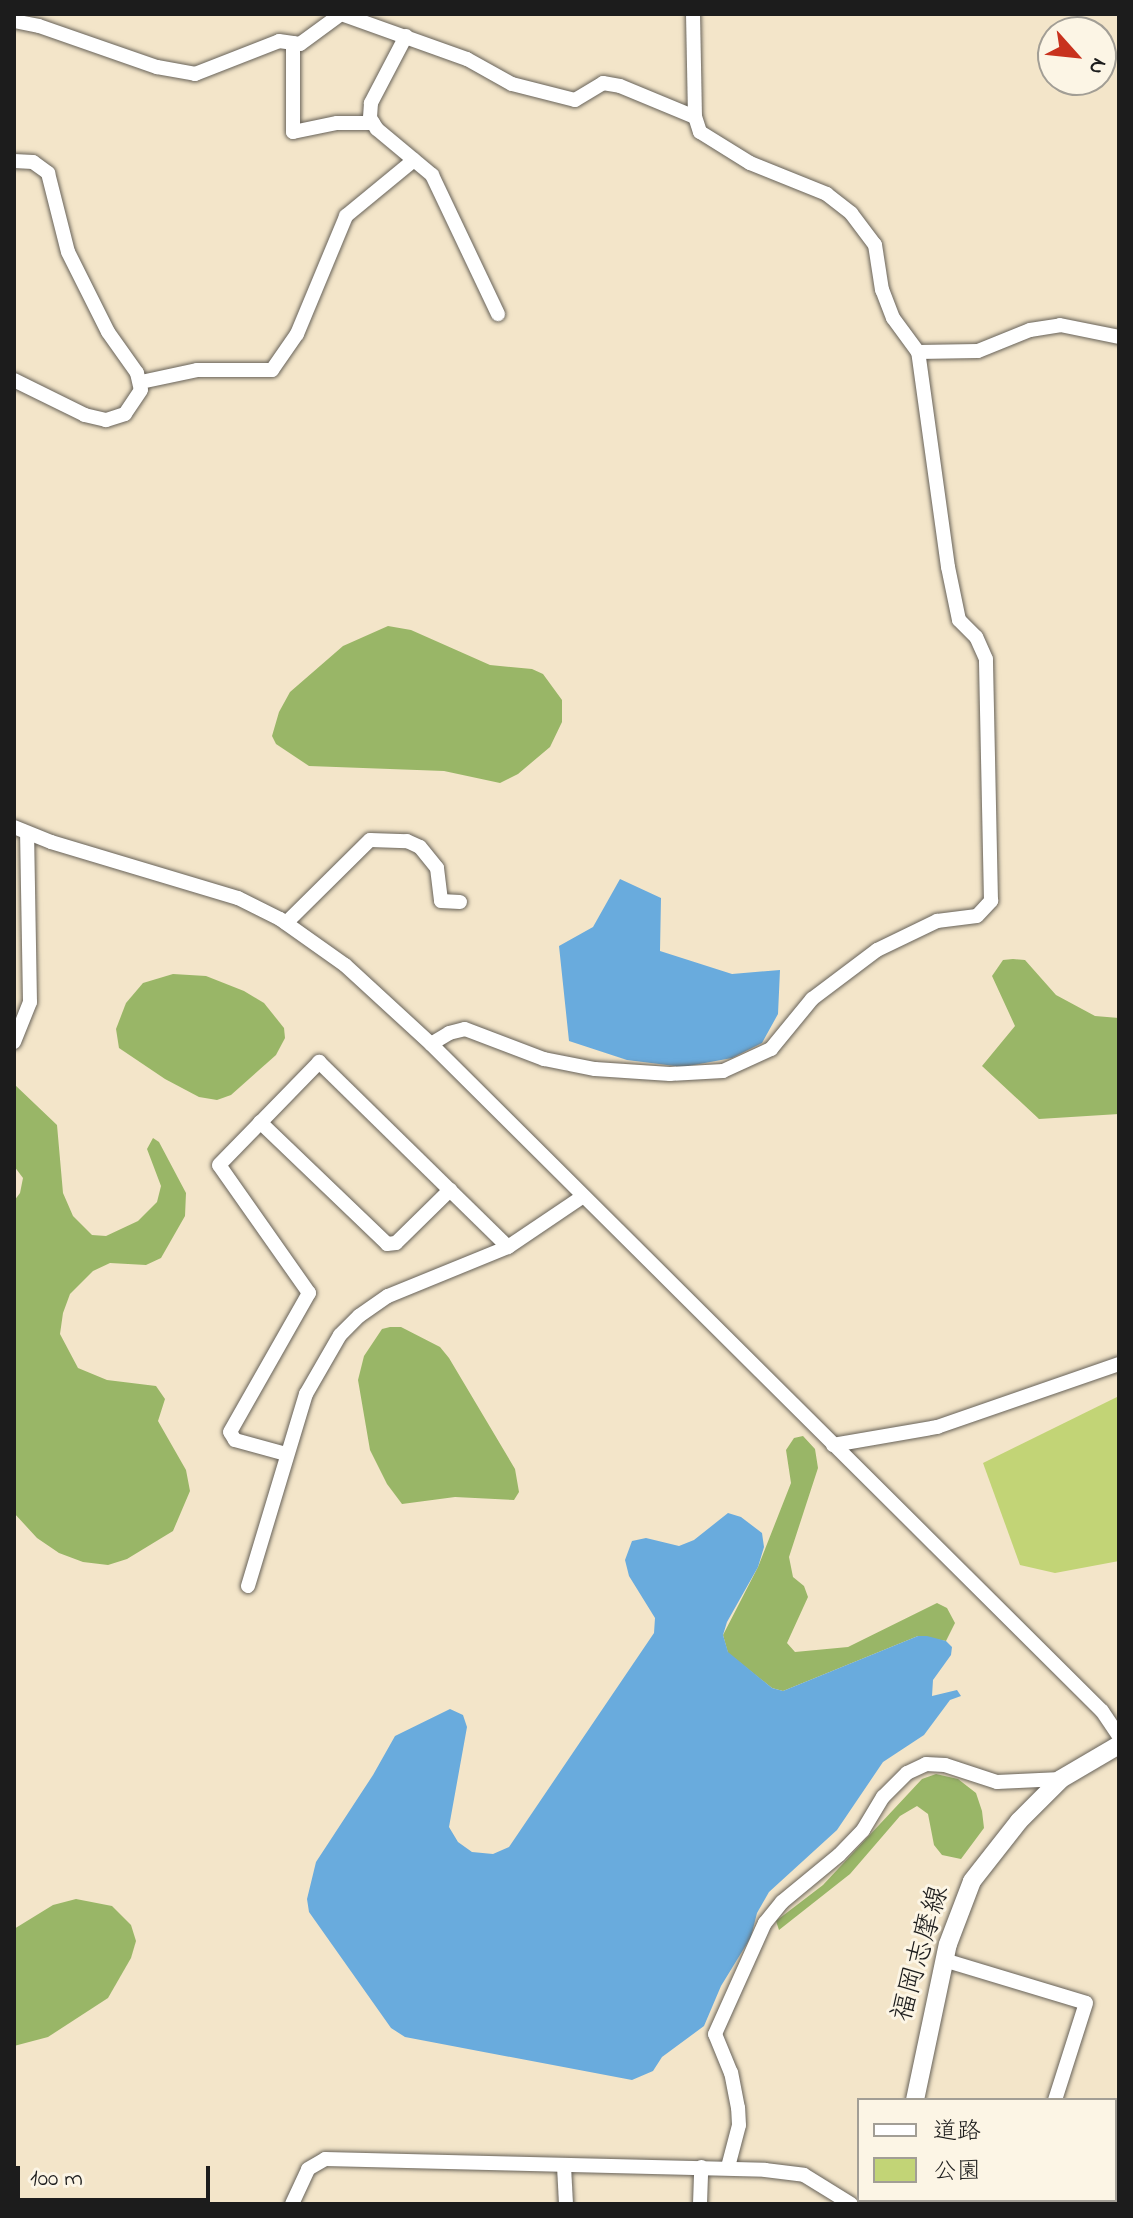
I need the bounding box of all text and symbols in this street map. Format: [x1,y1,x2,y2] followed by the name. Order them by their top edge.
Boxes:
[1037,16,1117,96] north arrow
[1079,52,1114,80] text: N
[887,1882,957,2026] street label: 福岡志摩線
[857,2098,1117,2202] legend
[933,2115,981,2150] text: 道路
[20,2150,214,2200] scale bar
[933,2155,981,2190] text: 公園
[30,2162,83,2197] text: 100 m

